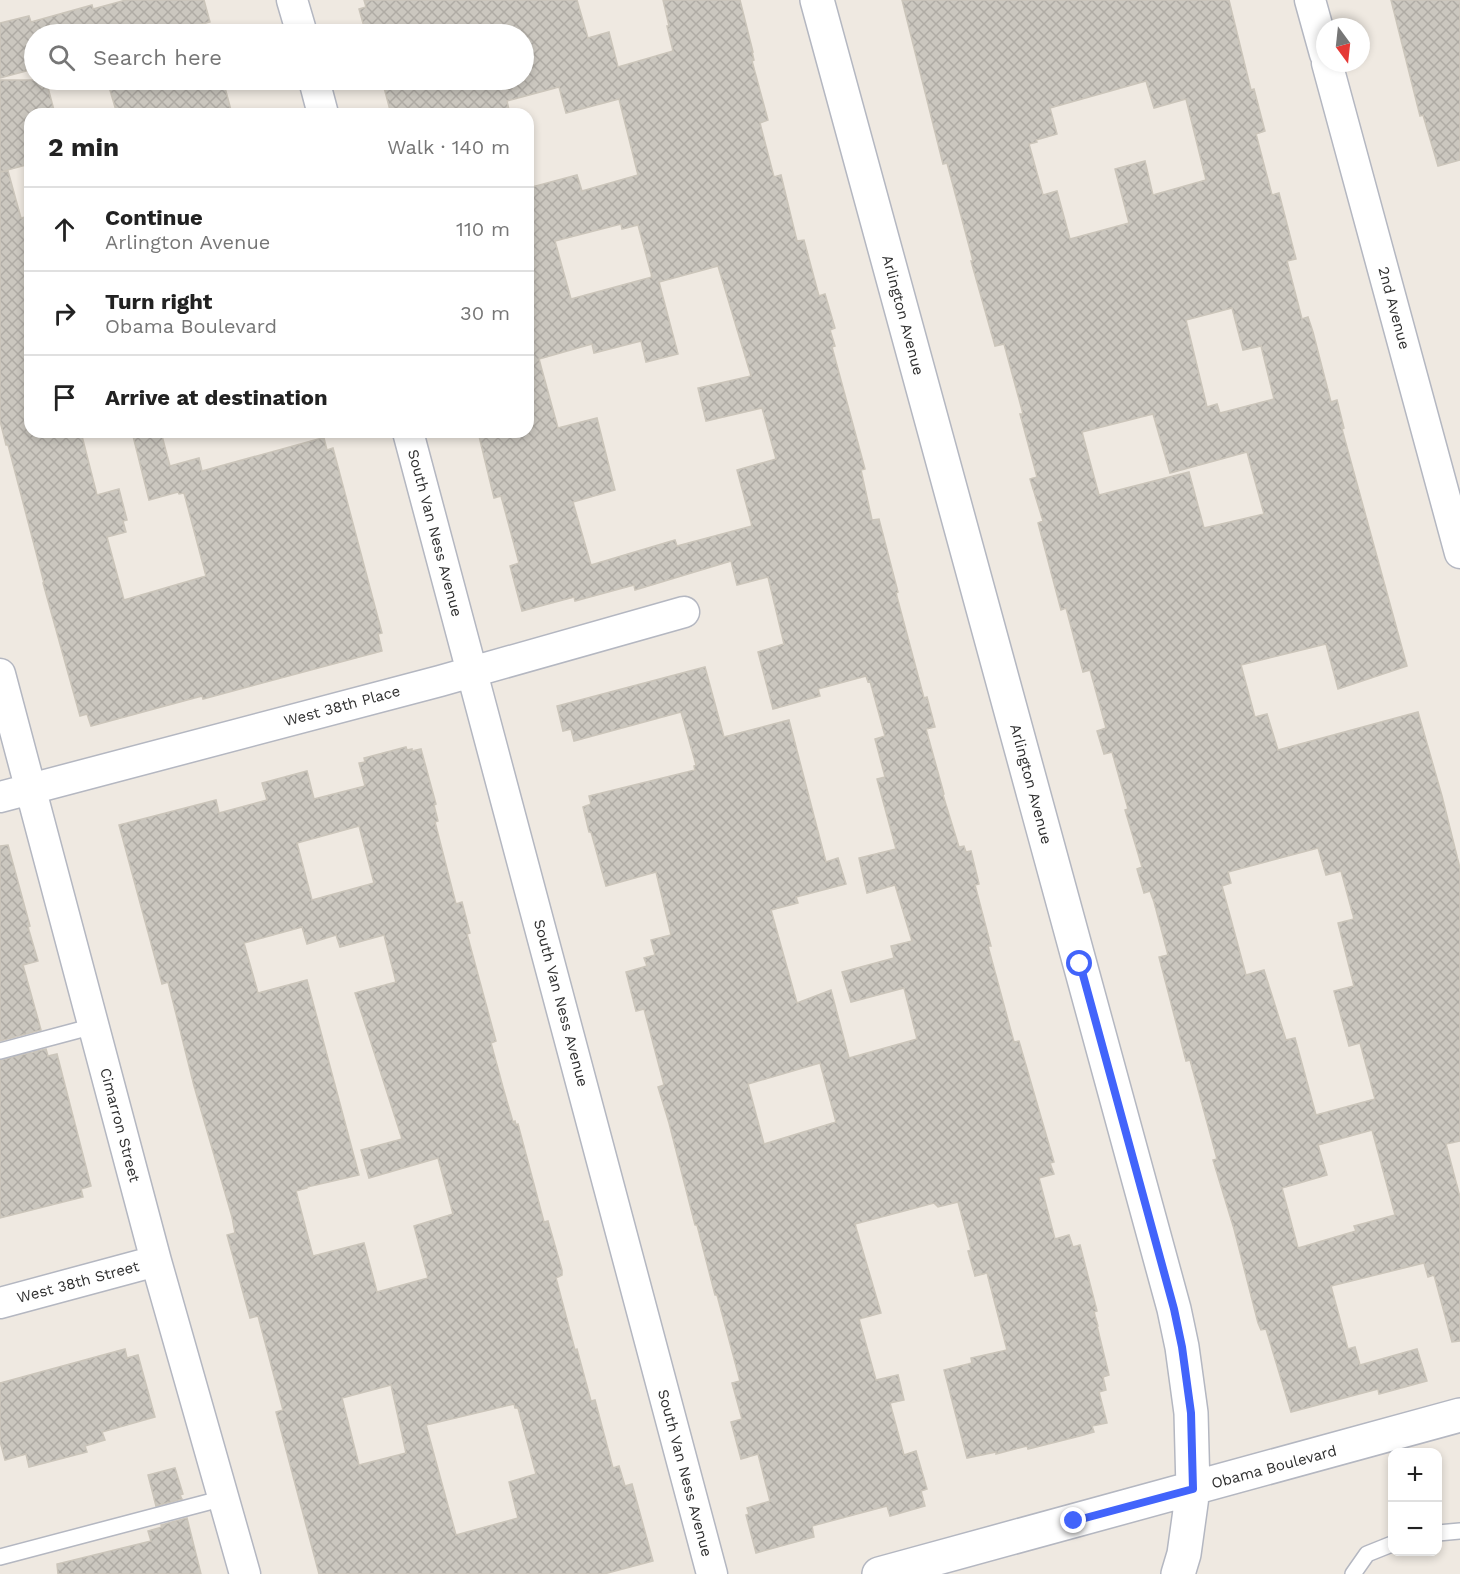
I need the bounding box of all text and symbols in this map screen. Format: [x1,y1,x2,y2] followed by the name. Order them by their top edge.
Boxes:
[1316,18,1370,72] north arrow
[24,24,534,90] search box
[45,41,78,74] icon: search
[93,45,222,70] text: Search here
[48,132,119,162] text: 2 min
[387,135,510,159] text: Walk · 140 m
[105,205,203,230] text: Continue
[48,213,81,246] icon: ahead
[456,217,510,241] text: 110 m
[105,230,270,254] text: Arlington Avenue
[878,253,928,377] street label: Arlington Avenue
[1374,265,1414,351] street label: 2nd Avenue
[105,289,212,314] text: Turn right
[48,297,81,330] icon: right
[460,301,510,325] text: 30 m
[105,314,277,338] text: Obama Boulevard
[48,381,81,414] icon: arrive
[105,385,328,410] text: Arrive at destination
[404,447,466,619] street label: South Van Ness Avenue
[282,682,402,730] street label: West 38th Place
[1006,722,1056,846] street label: Arlington Avenue
[530,917,592,1089] street label: South Van Ness Avenue
[1066,950,1092,976] route start
[96,1066,144,1185] street label: Cimarron Street
[15,1257,142,1307] street label: West 38th Street
[654,1387,716,1559] street label: South Van Ness Avenue
[1209,1442,1339,1492] street label: Obama Boulevard
[1388,1448,1442,1556] map controls
[1388,1448,1442,1502] button: +
[1388,1502,1442,1556] button: −
[1060,1507,1086,1533] route end

